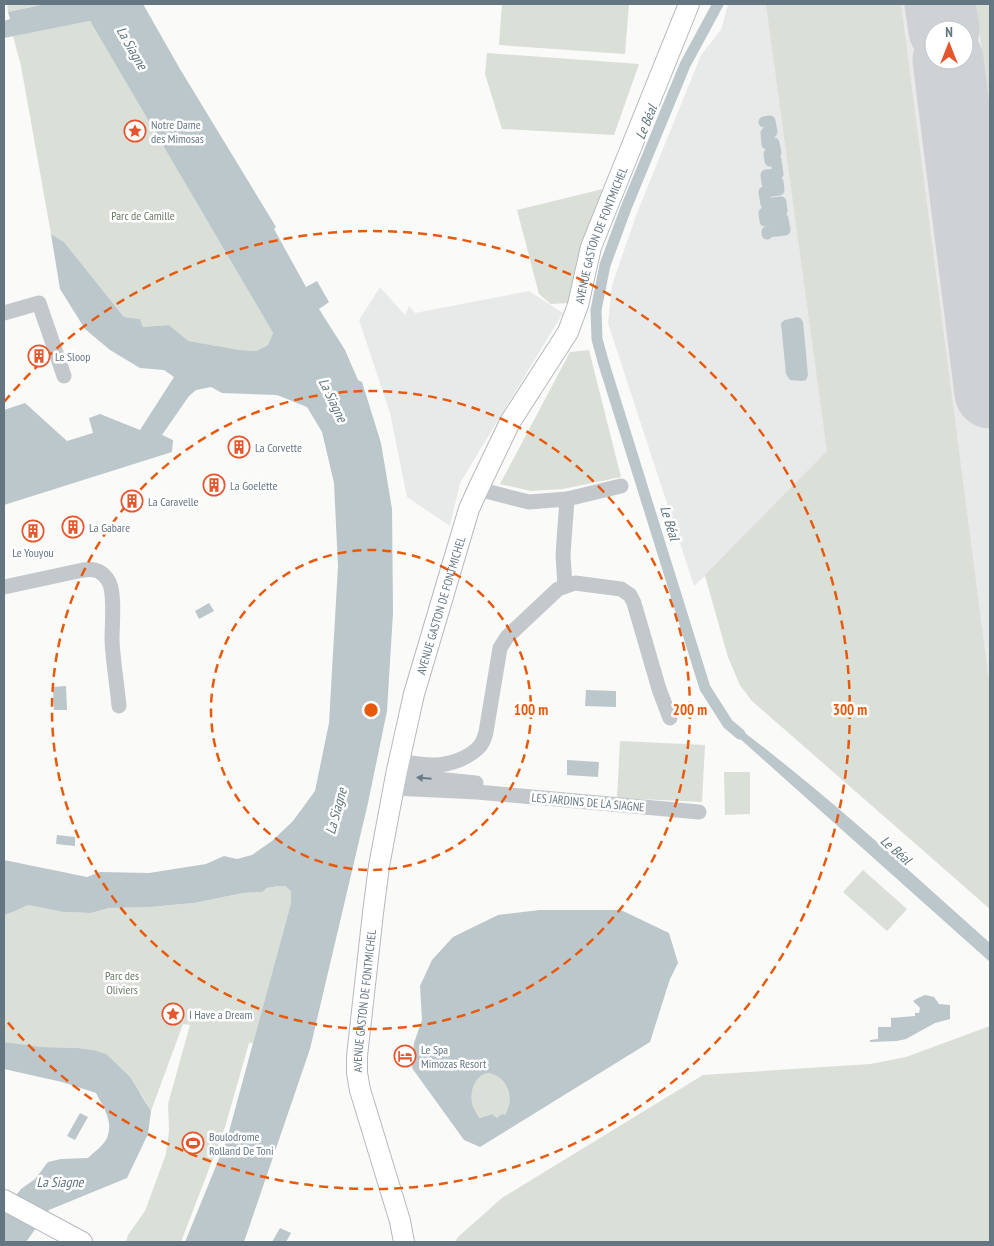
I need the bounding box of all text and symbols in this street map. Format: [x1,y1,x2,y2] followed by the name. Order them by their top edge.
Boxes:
[924,20,974,70] north arrow
[113,23,152,74] water label: La Siagne
[945,23,953,41] text: N
[631,101,662,142] water label: Le Béal
[151,117,204,146] place label: Notre Dame des Mimosas
[123,119,147,143] place icon: Notre Dame des Mimosas
[571,165,630,305] street label: AVENUE GASTON DE FONTMICHEL
[111,208,175,223] park label: Parc de Camille
[27,344,51,368] building icon: Le Sloop
[55,349,90,364] place label: Le Sloop
[315,375,352,426] water label: La Siagne
[227,435,251,459] building icon: La Corvette
[255,440,302,455] place label: La Corvette
[202,473,226,497] building icon: La Goelette
[230,478,277,493] place label: La Goelette
[120,489,144,513] building icon: La Caravelle
[148,494,199,509] place label: La Caravelle
[656,504,684,544] water label: Le Béal
[61,515,85,539] building icon: La Gabare
[21,519,45,543] building icon: Le Youyou
[89,520,130,535] place label: La Gabare
[413,534,468,676] street label: AVENUE GASTON DE FONTMICHEL
[12,545,54,560] place label: Le Youyou
[514,700,548,719] text: 100 m
[673,700,707,719] text: 200 m
[833,700,867,719] text: 300 m
[362,701,380,719] centre of rings
[416,773,432,781] one-way arrow
[321,785,351,836] water label: La Siagne
[531,790,645,814] street label: LES JARDINS DE LA SIAGNE
[877,832,916,869] water label: Le Béal
[349,929,379,1072] street label: AVENUE GASTON DE FONTMICHEL
[105,968,139,997] park label: Parc des Oliviers
[161,1002,185,1026] place icon: I Have a Dream
[189,1007,252,1022] place label: I Have a Dream
[421,1042,487,1071] place label: Le Spa Mimozas Resort
[393,1044,417,1068] hotel icon: Le Spa Mimozas Resort
[209,1129,274,1158] place label: Boulodrome Rolland De Toni
[181,1131,205,1155] sports icon: Boulodrome Rolland De Toni
[37,1173,85,1191] water label: La Siagne

